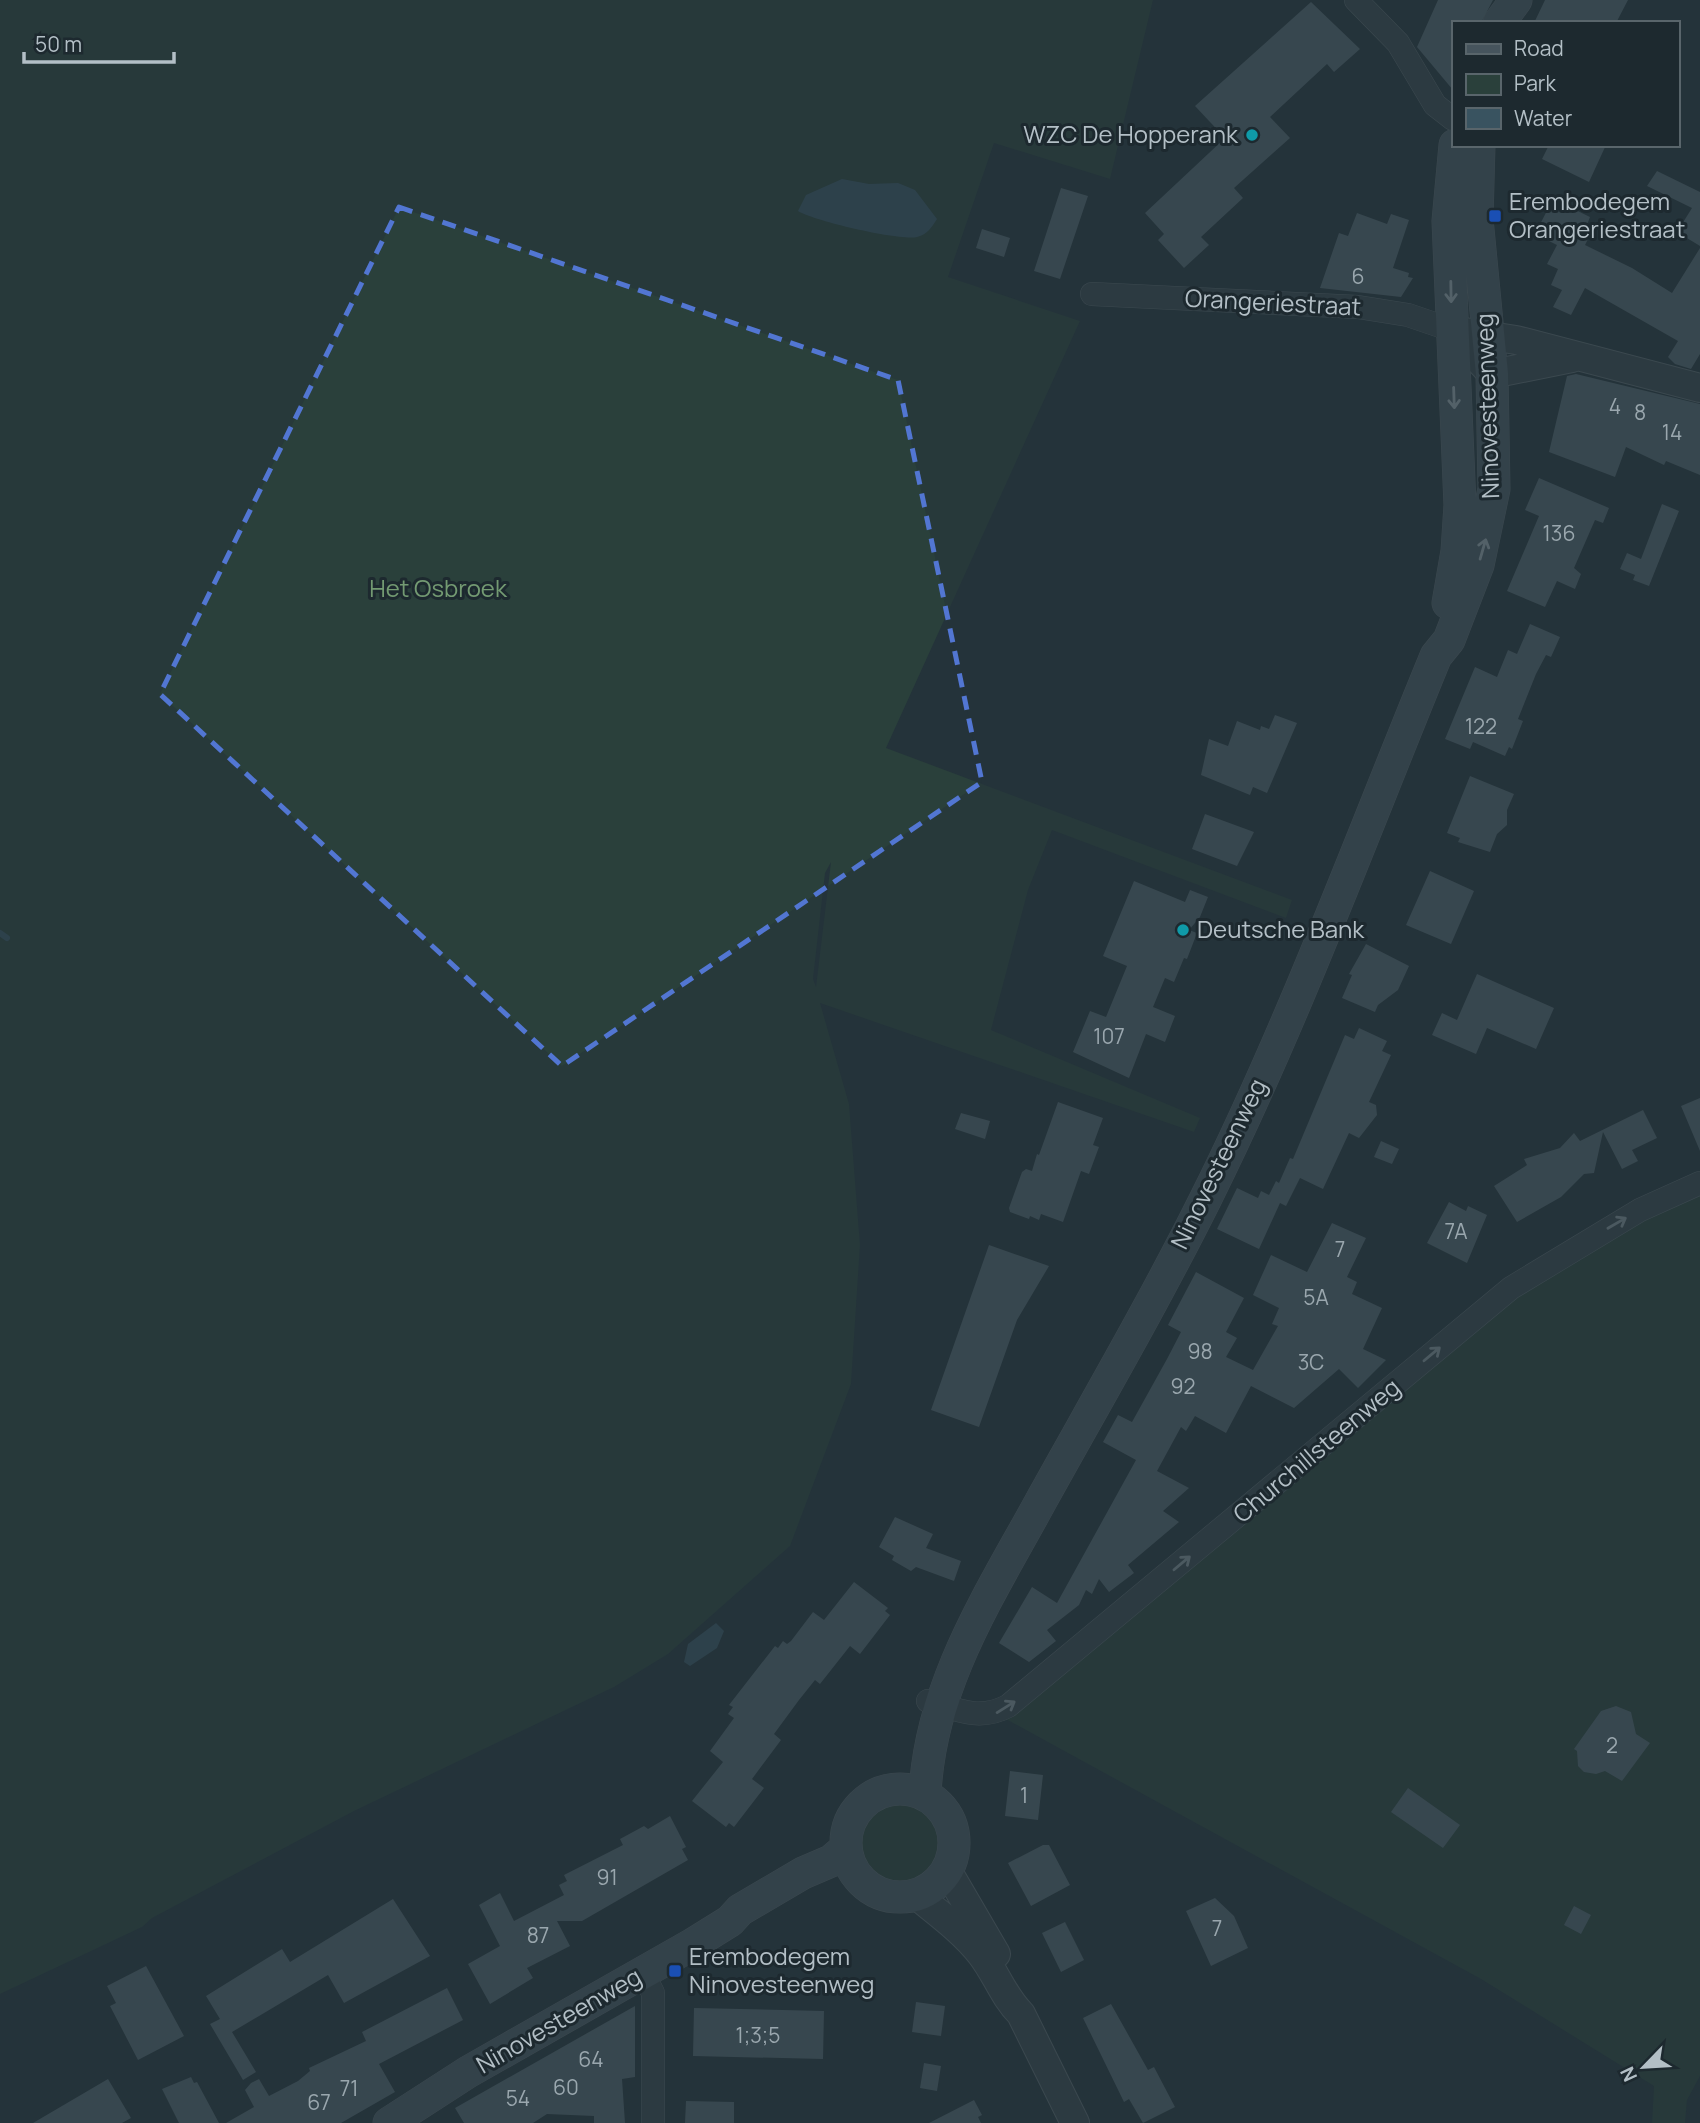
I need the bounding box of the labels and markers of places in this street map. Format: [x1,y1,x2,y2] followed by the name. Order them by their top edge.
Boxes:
[1023,117,1239,150] place label: WZC De Hopperank
[1244,127,1260,143] marker: WZC De Hopperank
[1509,184,1685,245] place label: Erembodegem Orangeriestraat
[1487,208,1503,224] marker: Erembodegem Orangeriestraat
[1197,912,1365,945] place label: Deutsche Bank
[1175,922,1191,938] marker: Deutsche Bank
[689,1939,875,2000] place label: Erembodegem Ninovesteenweg
[667,1963,683,1979] marker: Erembodegem Ninovesteenweg

